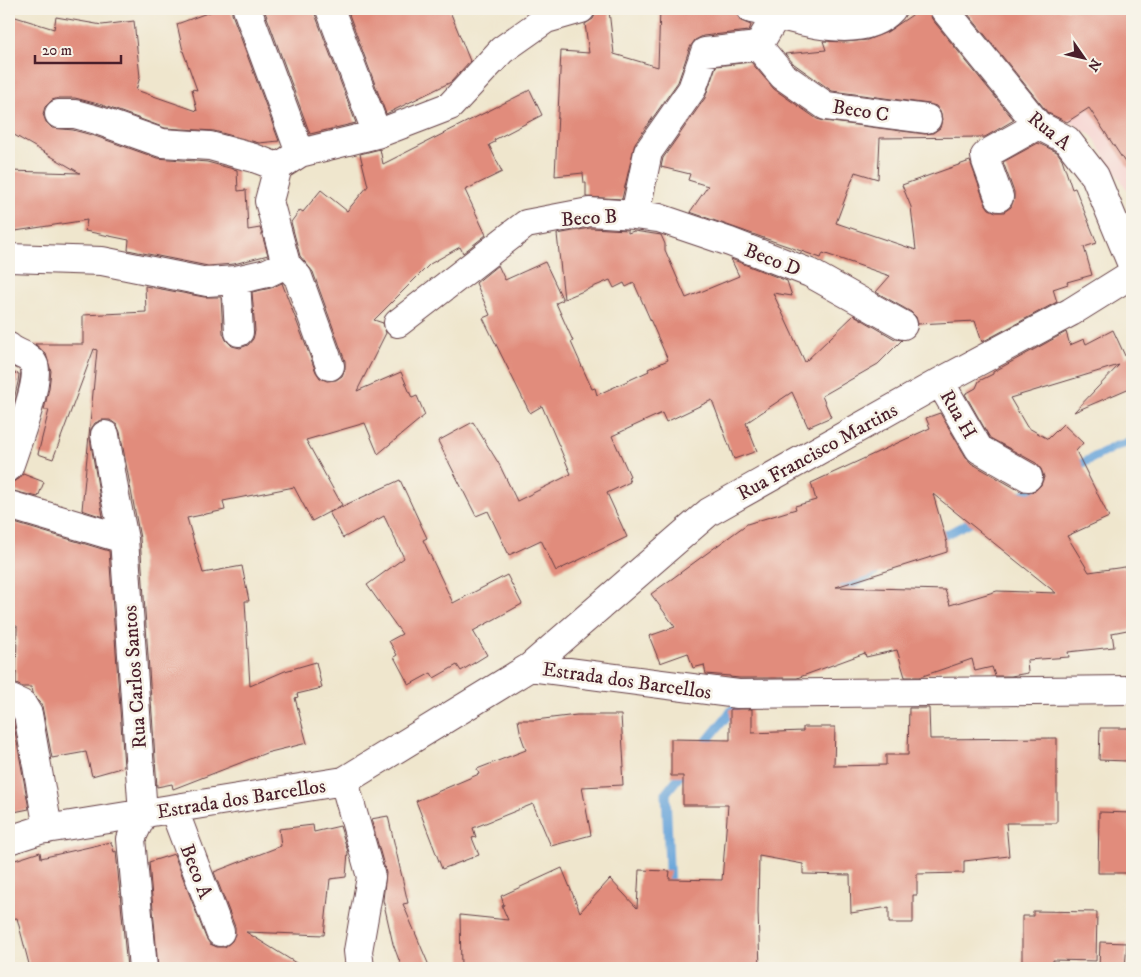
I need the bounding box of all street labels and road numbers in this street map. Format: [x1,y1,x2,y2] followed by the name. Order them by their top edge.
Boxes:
[831,95,891,128] street label: Beco C
[1022,106,1076,156] street label: Rua A
[560,204,618,233] street label: Beco B
[741,238,804,283] street label: Beco D
[934,386,982,444] street label: Rua H
[733,398,902,507] street label: Rua Francisco Martins
[118,604,153,749] street label: Rua Carlos Santos
[541,657,713,706] street label: Estrada dos Barcellos
[155,774,328,825] street label: Estrada dos Barcellos
[174,841,217,903] street label: Beco A

